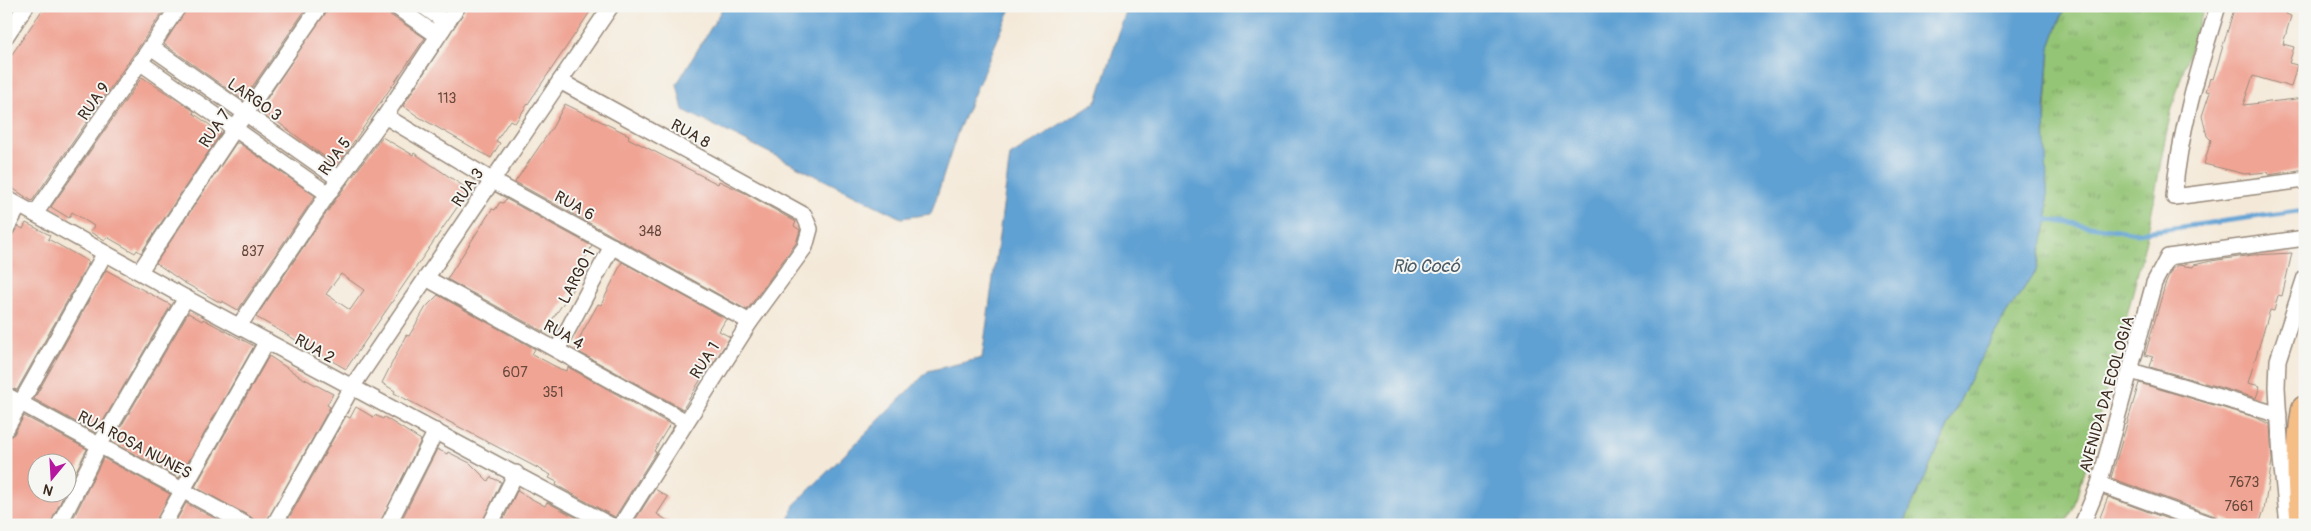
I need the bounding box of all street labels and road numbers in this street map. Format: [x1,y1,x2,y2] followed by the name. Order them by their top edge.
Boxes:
[223,74,286,126] street label: LARGO 3
[74,79,114,124] street label: RUA 9
[195,105,235,152] street label: RUA 7
[667,115,714,153] street label: RUA 8
[314,134,355,180] street label: RUA 5
[447,164,488,211] street label: RUA 3
[551,187,598,225] street label: RUA 6
[554,246,600,307] street label: LARGO 1
[2075,314,2139,475] street label: AVENIDA DA ECOLOGIA
[540,316,587,354] street label: RUA 4
[291,330,338,368] street label: RUA 2
[686,338,724,383] street label: RUA 1
[74,406,195,483] street label: RUA ROSA NUNES

